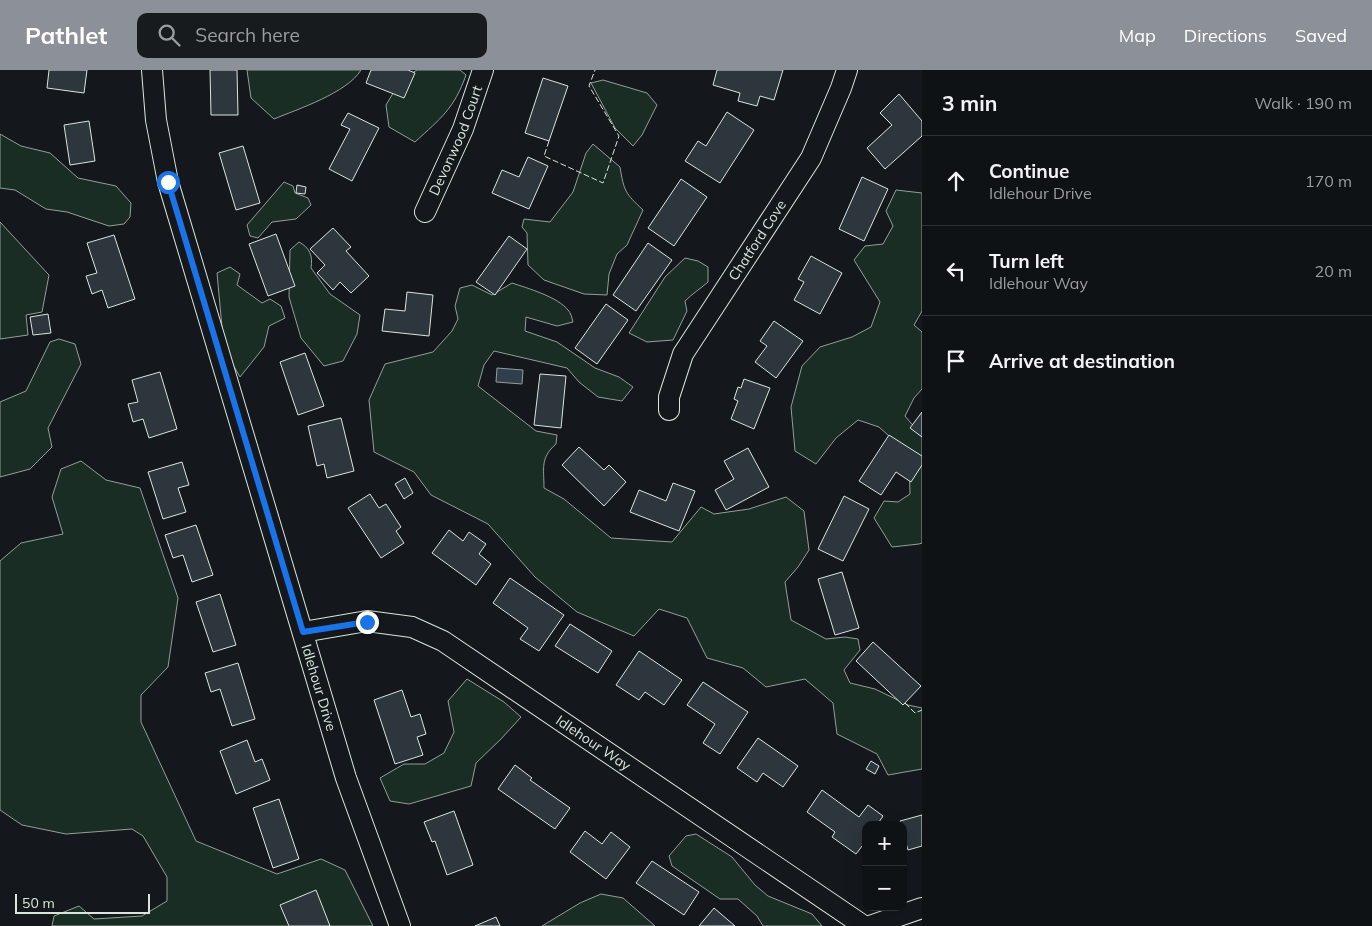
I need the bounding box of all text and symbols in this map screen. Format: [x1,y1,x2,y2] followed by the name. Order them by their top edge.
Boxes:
[137,13,487,58] search box
[25,20,107,50] text: Pathlet
[155,21,183,49] icon: search
[195,23,300,47] text: Search here
[1119,24,1156,47] text: Map
[1184,24,1267,47] text: Directions
[1295,24,1347,47] text: Saved
[425,83,486,198] street label: Devonwood Court
[942,90,997,116] text: 3 min
[1254,93,1352,113] text: Walk · 190 m
[989,159,1069,183] text: Continue
[942,167,970,195] icon: ahead
[157,171,180,194] route start
[1305,171,1352,191] text: 170 m
[989,183,1092,203] text: Idlehour Drive
[724,197,790,284] street label: Chatford Cove
[989,249,1064,273] text: Turn left
[942,257,970,285] icon: left
[1315,261,1352,281] text: 20 m
[989,273,1088,293] text: Idlehour Way
[942,347,970,375] icon: arrive
[989,349,1175,373] text: Arrive at destination
[356,611,379,634] route end
[298,642,340,733] street label: Idlehour Drive
[553,711,635,775] street label: Idlehour Way
[862,821,907,911] map controls
[862,821,907,866] button: +
[862,866,907,911] button: −
[15,891,150,914] scale bar
[22,894,55,912] text: 50 m

